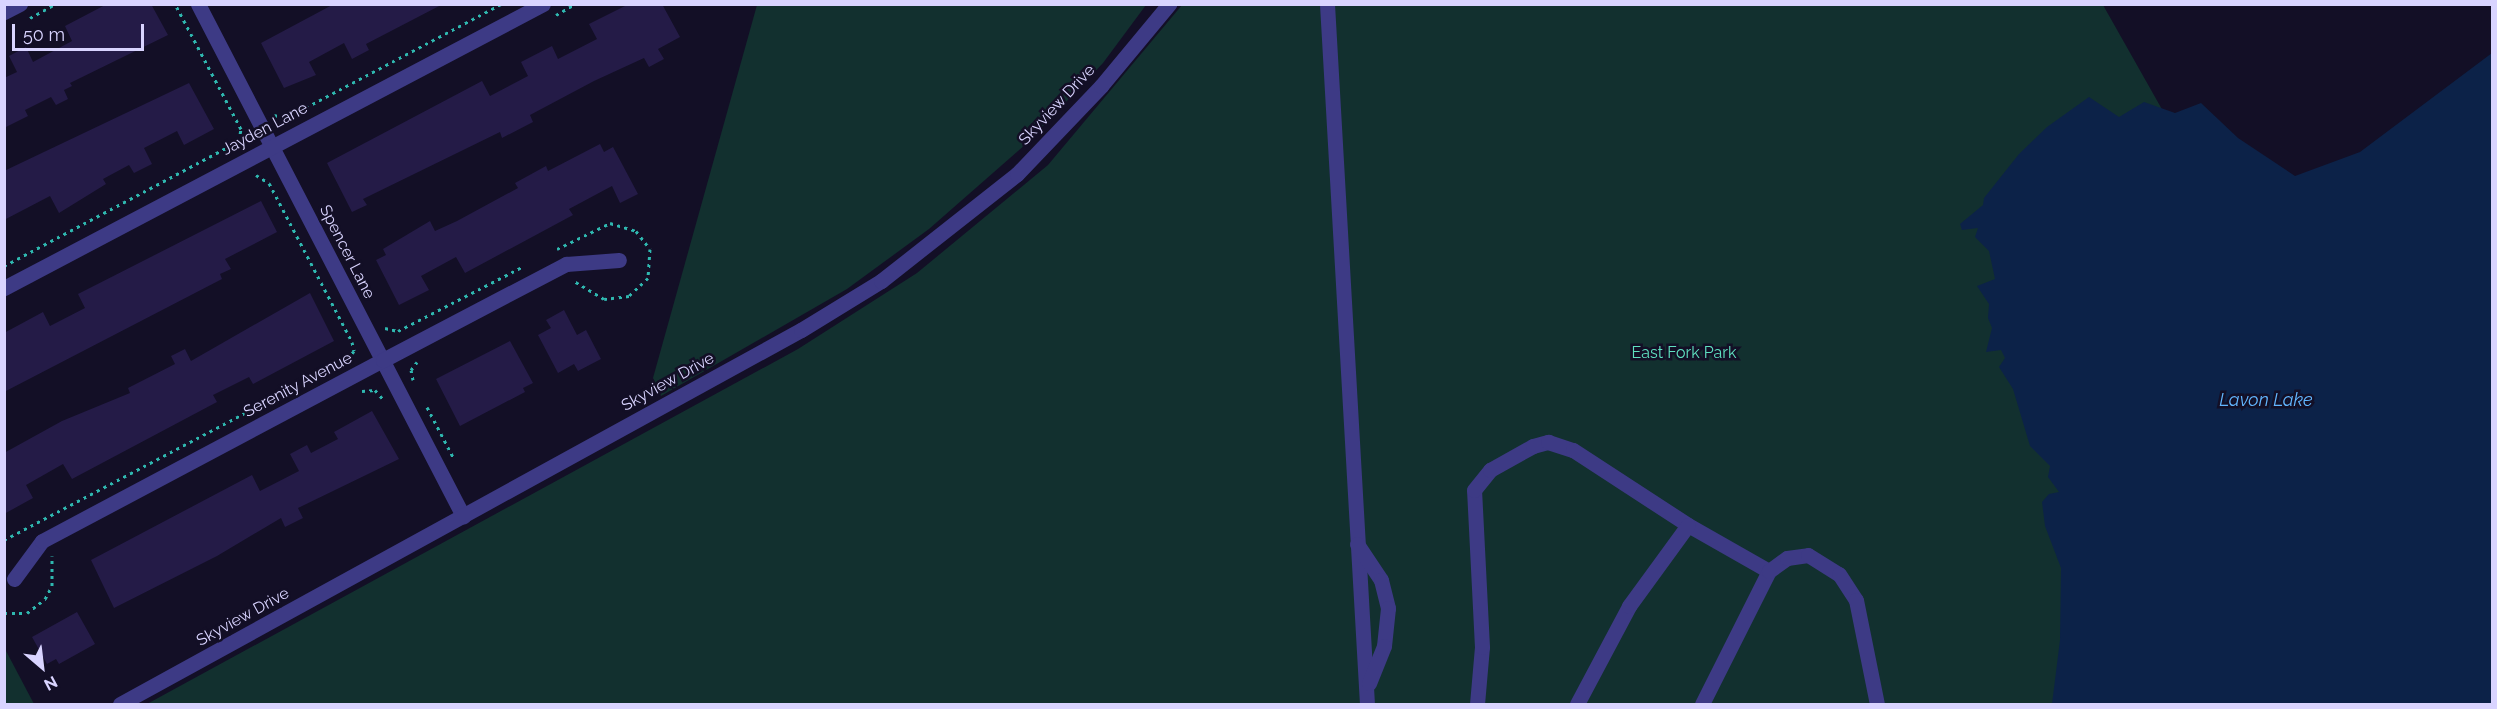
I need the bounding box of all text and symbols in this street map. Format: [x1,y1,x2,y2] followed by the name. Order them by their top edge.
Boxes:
[15,12,147,50] scale bar
[23,24,65,45] text: 50 m
[1015,61,1099,149] street label: Skyview Drive
[219,98,311,160] street label: Jayden Lane
[315,202,379,302] street label: Spencer Lane
[1632,343,1736,363] park label: East Fork Park
[240,348,356,422] street label: Serenity Avenue
[618,349,718,415] street label: Skyview Drive
[2219,389,2313,411] water label: Lavon Lake
[193,584,293,650] street label: Skyview Drive
[12,637,72,697] north arrow
[41,672,61,695] text: N

